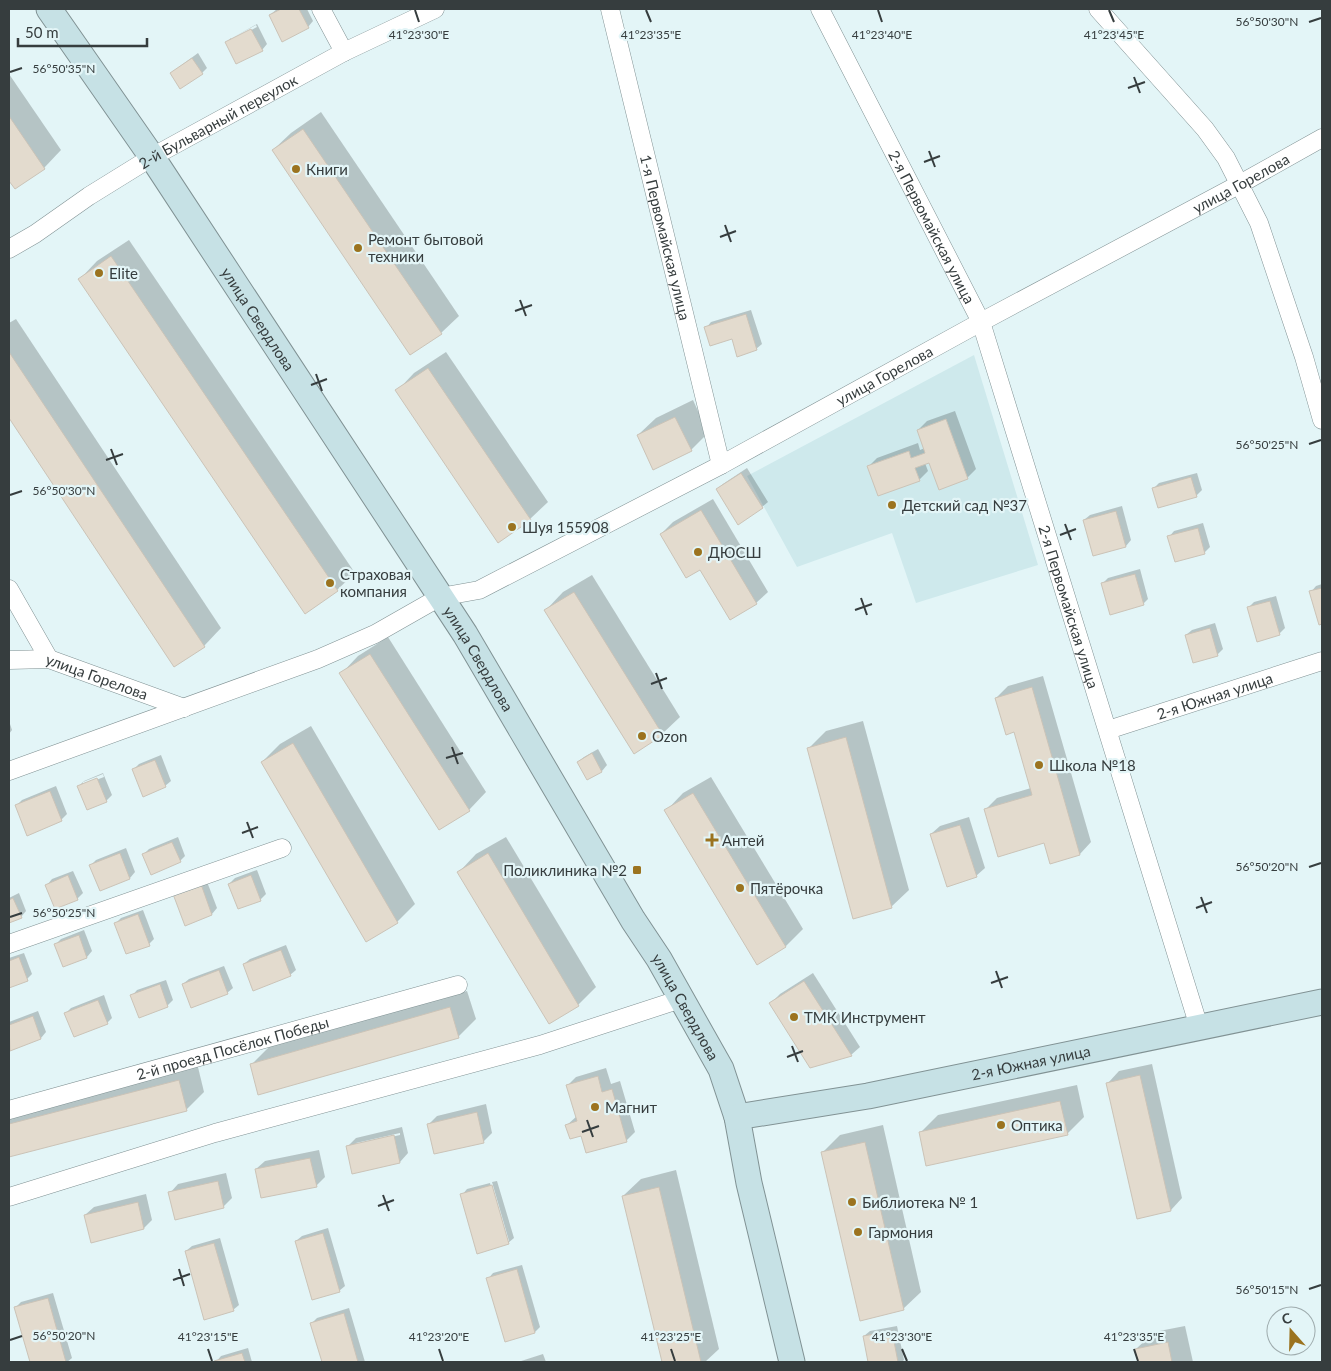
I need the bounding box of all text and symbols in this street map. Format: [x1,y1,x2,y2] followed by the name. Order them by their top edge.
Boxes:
[1236,14,1298,29] text: 56°50'30"N
[18,15,146,47] scale bar
[25,23,59,41] text: 50 m
[389,27,449,42] text: 41°23'30"E
[621,27,681,42] text: 41°23'35"E
[852,27,912,42] text: 41°23'40"E
[1084,27,1144,42] text: 41°23'45"E
[33,61,95,76] text: 56°50'35"N
[135,70,300,172] street label: 2-й Бульварный переулок
[885,147,979,307] street label: 2-я Первомайская улица
[1189,149,1292,217] street label: улица Горелова
[637,153,694,322] street label: 1-я Первомайская улица
[306,160,348,178] place label: Книги
[290,163,302,175] marker: Книги
[368,230,483,265] place label: Ремонт бытовой техники
[352,242,364,254] marker: Ремонт бытовой техники
[109,264,138,282] place label: Elite
[218,264,299,374] street label: улица Свердлова
[93,267,105,279] marker: Elite
[833,341,936,409] street label: улица Горелова
[1236,437,1298,452] text: 56°50'25"N
[33,483,95,498] text: 56°50'30"N
[902,496,1027,514] place label: Детский сад №37
[886,499,898,511] marker: Детский сад №37
[522,518,609,536] place label: Шуя 155908
[506,521,518,533] marker: Шуя 155908
[1035,523,1103,691] street label: 2-я Первомайская улица
[708,543,762,561] place label: ДЮСШ
[692,546,704,558] marker: ДЮСШ
[340,565,411,600] place label: Страховая компания
[324,577,336,589] marker: Страховая компания
[440,603,517,715] street label: улица Свердлова
[43,650,150,703] street label: улица Горелова
[1154,669,1275,723] street label: 2-я Южная улица
[652,727,687,745] place label: Ozon
[636,730,648,742] marker: Ozon
[1049,756,1136,774] place label: Школа №18
[1033,759,1045,771] marker: Школа №18
[722,831,764,849] place label: Антей
[706,834,718,846] marker: Антей
[1236,859,1298,874] text: 56°50'20"N
[503,861,627,879] place label: Поликлиника №2
[631,864,643,876] marker: Поликлиника №2
[750,879,823,897] place label: Пятёрочка
[734,882,746,894] marker: Пятёрочка
[33,905,95,920] text: 56°50'25"N
[649,950,723,1063] street label: улица Свердлова
[804,1008,926,1026] place label: ТМК Инструмент
[788,1011,800,1023] marker: ТМК Инструмент
[134,1012,331,1083] street label: 2-й проезд Посёлок Победы
[970,1041,1092,1083] street label: 2-я Южная улица
[605,1098,657,1116] place label: Магнит
[589,1101,601,1113] marker: Магнит
[1011,1116,1063,1134] place label: Оптика
[995,1119,1007,1131] marker: Оптика
[862,1193,978,1211] place label: Библиотека № 1
[846,1196,858,1208] marker: Библиотека № 1
[868,1223,933,1241] place label: Гармония
[852,1226,864,1238] marker: Гармония
[1236,1282,1298,1297] text: 56°50'15"N
[1266,1306,1316,1356] north arrow
[1279,1308,1294,1328] text: С
[33,1328,95,1343] text: 56°50'20"N
[178,1329,238,1344] text: 41°23'15"E
[409,1329,469,1344] text: 41°23'20"E
[641,1329,701,1344] text: 41°23'25"E
[872,1329,932,1344] text: 41°23'30"E
[1104,1329,1164,1344] text: 41°23'35"E

